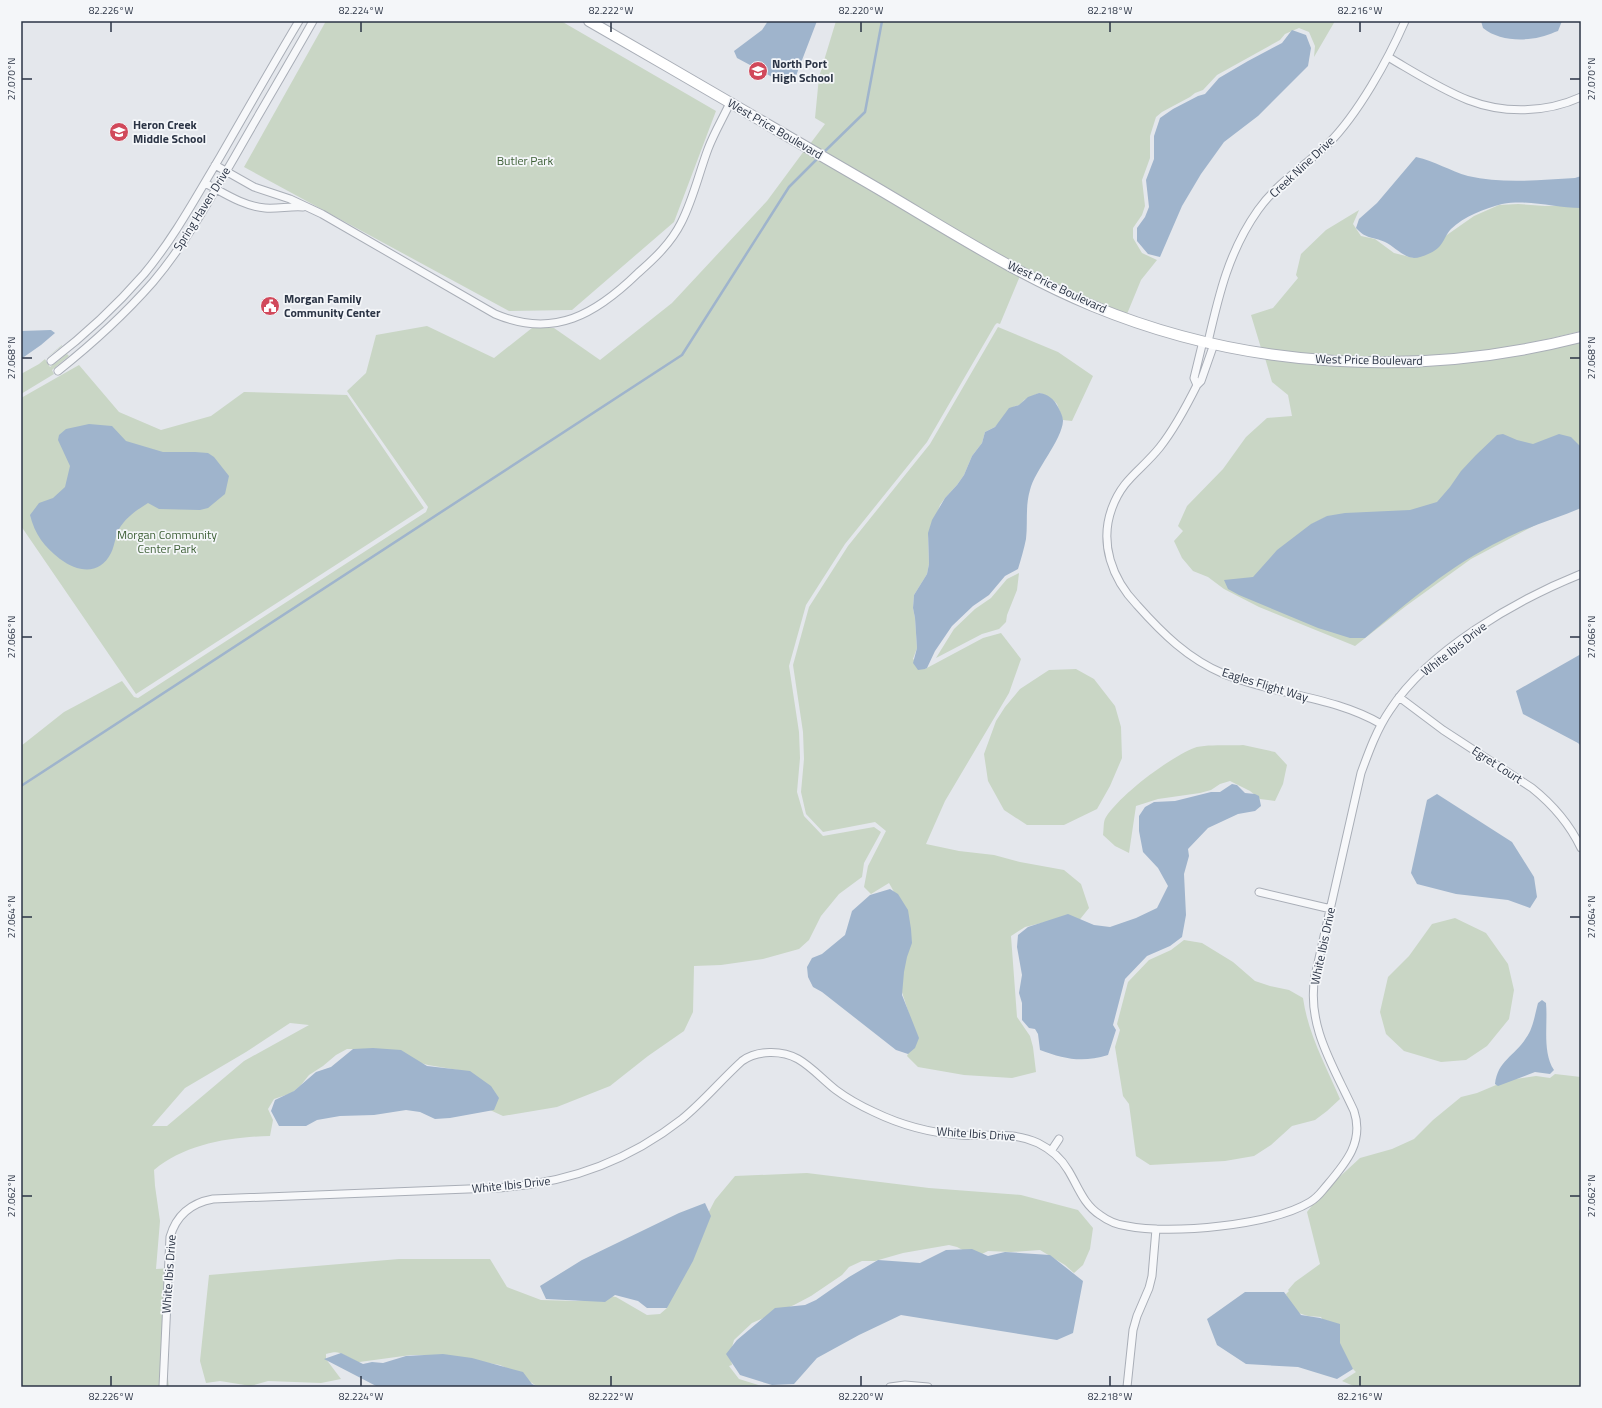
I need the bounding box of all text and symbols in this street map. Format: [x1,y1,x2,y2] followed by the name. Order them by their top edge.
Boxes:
[89,3,133,18] text: 82.226°W
[339,3,383,18] text: 82.224°W
[589,3,633,18] text: 82.222°W
[839,3,883,18] text: 82.220°W
[1088,3,1132,18] text: 82.218°W
[1338,3,1382,18] text: 82.216°W
[772,54,833,87] place label: North Port High School
[4,58,19,100] text: 27.070°N
[1584,58,1599,100] text: 27.070°N
[747,60,769,82] school or university icon: North Port High School
[724,93,827,164] street label: West Price Boulevard
[133,115,206,148] place label: Heron Creek Middle School
[108,121,130,143] school or university icon: Heron Creek Middle School
[1265,131,1339,202] street label: Creek Nine Drive
[497,151,554,170] park label: Butler Park
[168,163,235,254] street label: Spring Haven Drive
[1004,255,1110,318] street label: West Price Boulevard
[284,289,381,322] place label: Morgan Family Community Center
[259,295,281,317] public building icon: Morgan Family Community Center
[4,337,19,379] text: 27.068°N
[1584,337,1599,379] text: 27.068°N
[1315,349,1423,370] street label: West Price Boulevard
[117,525,217,558] park label: Morgan Community Center Park
[4,616,19,658] text: 27.066°N
[1584,616,1599,658] text: 27.066°N
[1417,617,1491,680] street label: White Ibis Drive
[1220,662,1311,707] street label: Eagles Flight Way
[1468,741,1527,789] street label: Egret Court
[4,896,19,938] text: 27.064°N
[1584,896,1599,938] text: 27.064°N
[1305,905,1340,987] street label: White Ibis Drive
[936,1121,1016,1146] street label: White Ibis Drive
[471,1171,551,1198] street label: White Ibis Drive
[4,1175,19,1217] text: 27.062°N
[1584,1175,1599,1217] text: 27.062°N
[156,1234,181,1314] street label: White Ibis Drive
[89,1389,133,1404] text: 82.226°W
[339,1389,383,1404] text: 82.224°W
[589,1389,633,1404] text: 82.222°W
[839,1389,883,1404] text: 82.220°W
[1088,1389,1132,1404] text: 82.218°W
[1338,1389,1382,1404] text: 82.216°W

